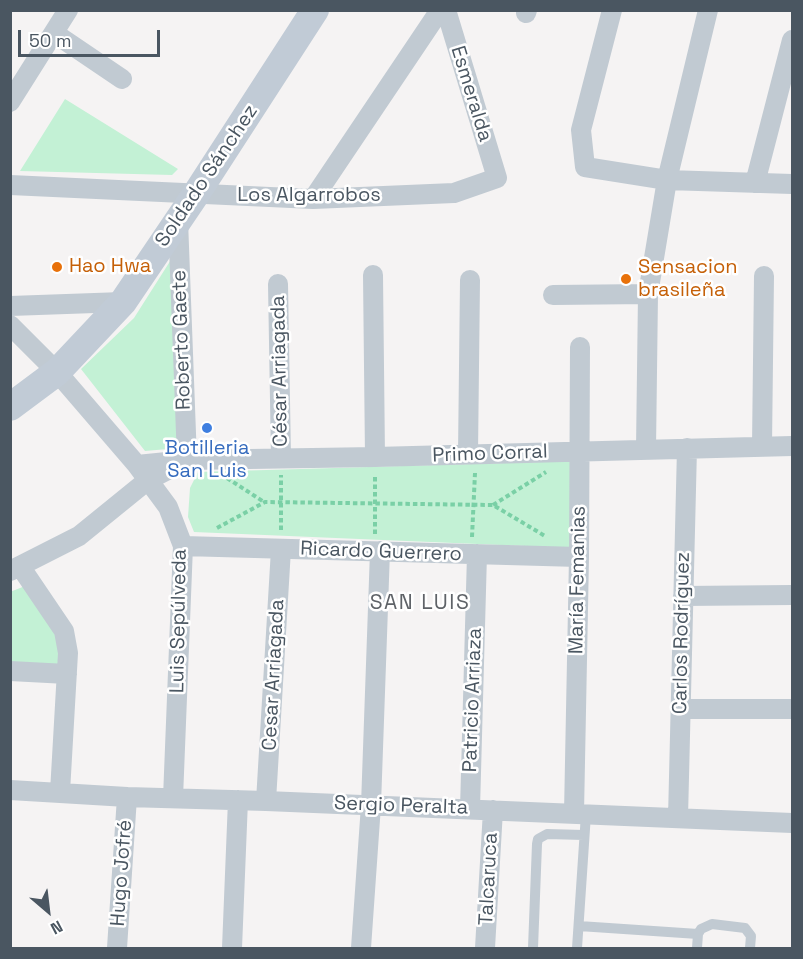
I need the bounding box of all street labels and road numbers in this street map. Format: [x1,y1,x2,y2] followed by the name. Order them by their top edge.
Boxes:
[445,43,497,145] street label: Esmeralda
[151,100,263,252] street label: Soldado Sánchez
[237,184,381,208] street label: Los Algarrobos
[168,270,196,410] street label: Roberto Gaete
[267,295,293,447] street label: César Arriagada
[432,440,548,468] street label: Primo Corral
[565,506,591,654] street label: María Femanias
[300,537,462,567] street label: Ricardo Guerrero
[166,549,192,693] street label: Luis Sepúlveda
[669,552,695,714] street label: Carlos Rodríguez
[258,599,290,751] street label: Cesar Arriagada
[458,627,488,773] street label: Patricio Arriaza
[333,792,469,820] street label: Sergio Peralta
[106,819,138,927] street label: Hugo Jofré
[475,832,503,926] street label: Talcaruca

